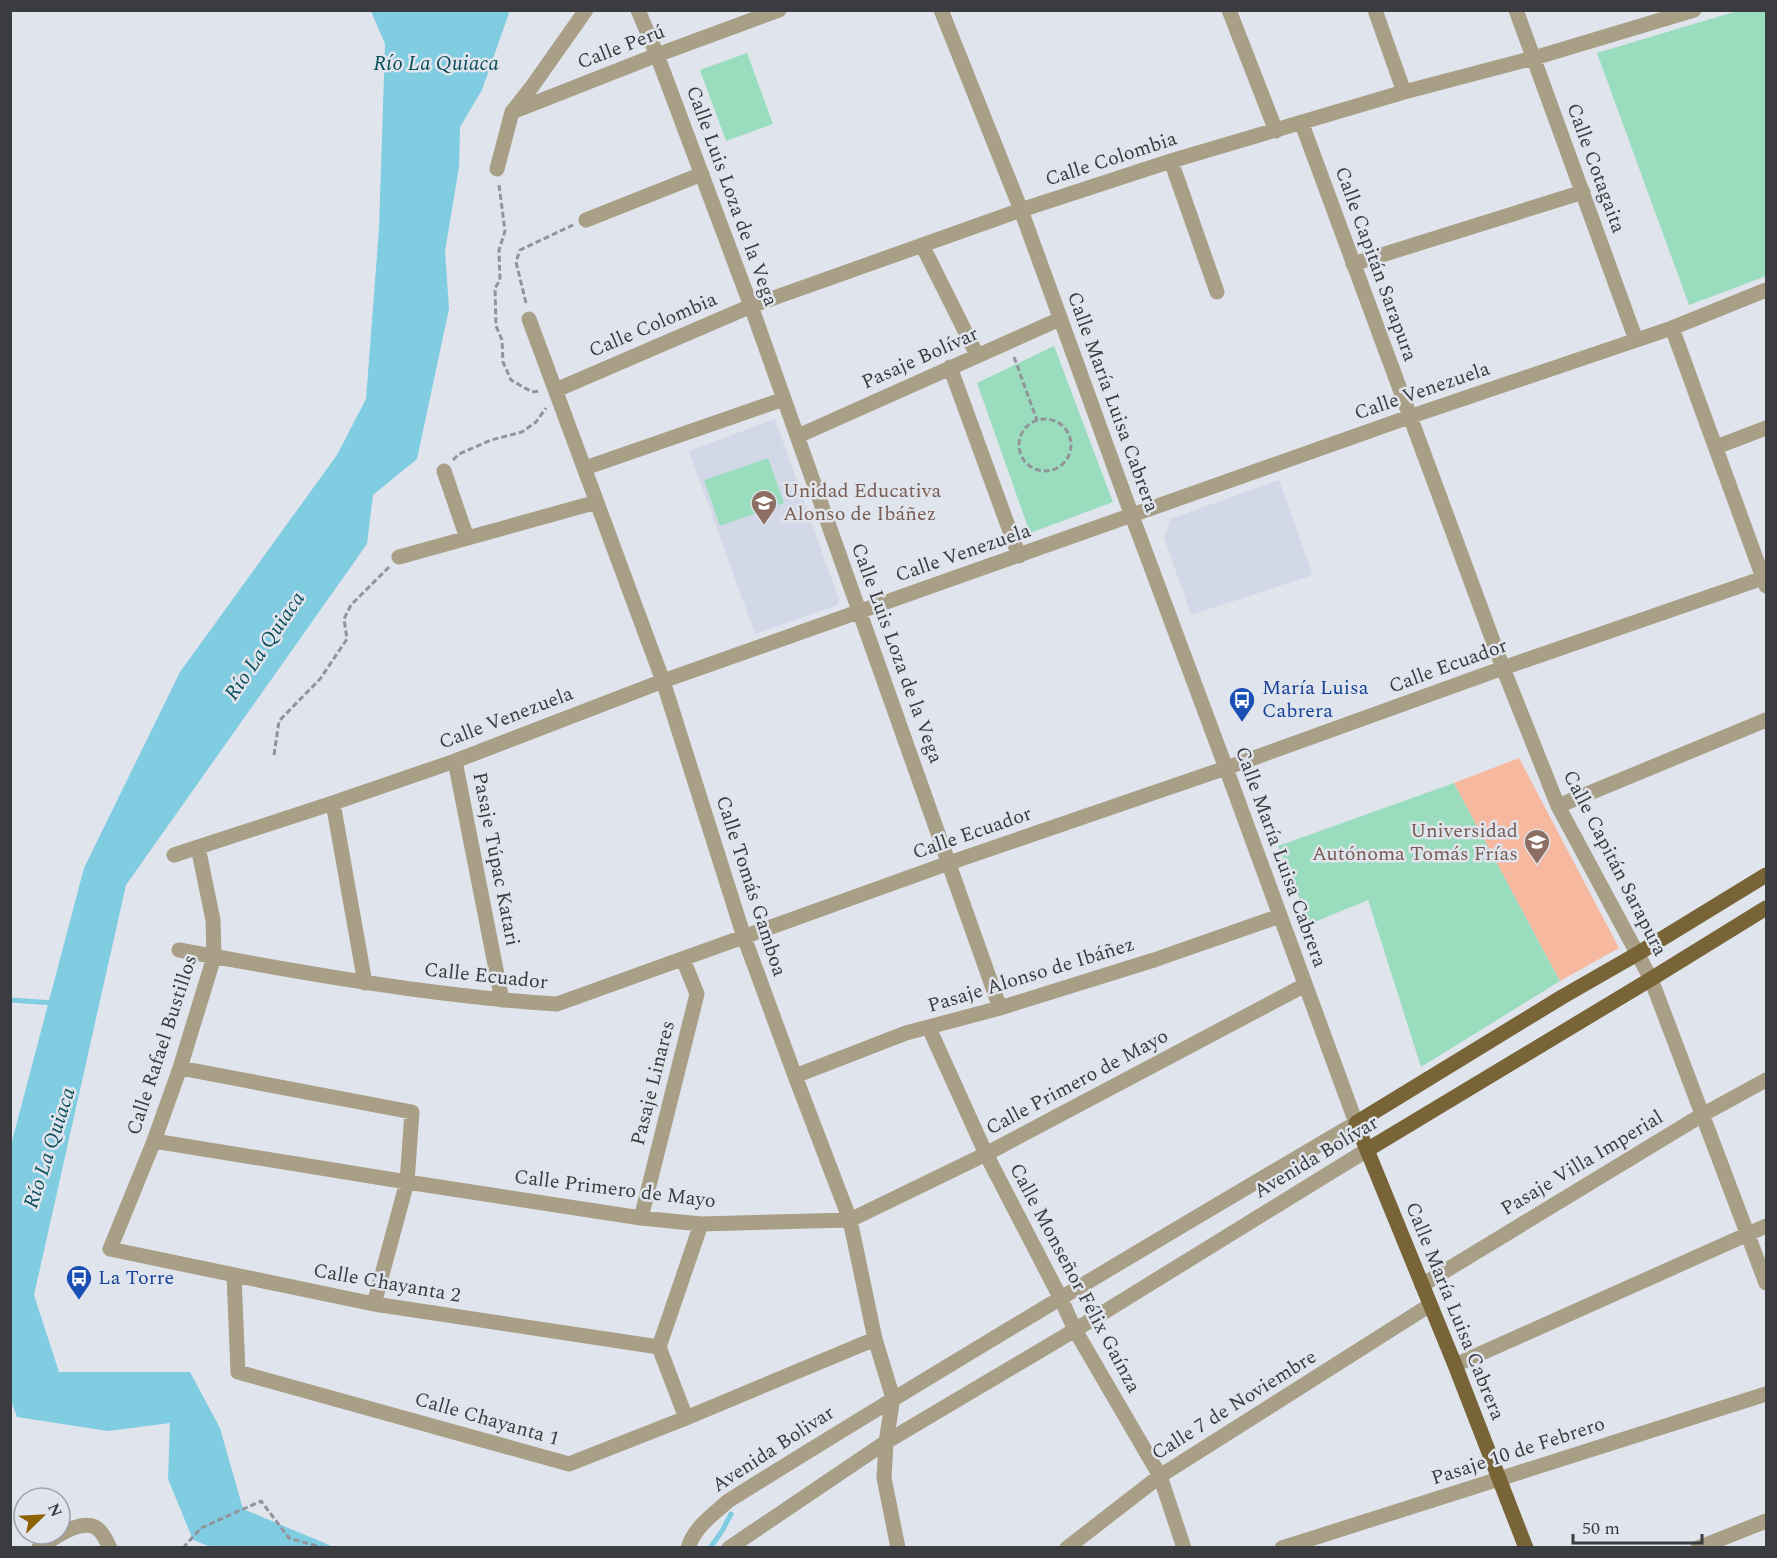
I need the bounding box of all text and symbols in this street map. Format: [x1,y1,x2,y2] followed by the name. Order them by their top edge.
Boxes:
[573,17,669,77] street label: Calle Perú
[373,48,499,80] water label: Río La Quiaca
[678,82,786,311] street label: Calle Luis Loza de la Vega
[1559,99,1633,237] street label: Calle Cotagaita
[1041,124,1181,194] street label: Calle Colombia
[1327,162,1425,366] street label: Calle Capitán Sarapura
[584,284,722,366] street label: Calle Colombia
[1059,287,1167,517] street label: Calle María Luisa Cabrera
[857,319,983,397] street label: Pasaje Bolívar
[1350,354,1494,428] street label: Calle Venezuela
[783,476,941,529] place label: Unidad Educativa Alonso de Ibáñez
[749,488,779,526] school or university icon: Unidad Educativa Alonso de Ibáñez
[891,516,1035,590] street label: Calle Venezuela
[843,539,951,768] street label: Calle Luis Loza de la Vega
[217,585,314,707] water label: Río La Quiaca
[1385,631,1512,701] street label: Calle Ecuador
[1262,673,1369,726] place label: María Luisa Cabrera
[435,679,578,757] street label: Calle Venezuela
[1227,685,1257,723] bus stop icon: María Luisa Cabrera
[1227,742,1335,972] street label: Calle María Luisa Cabrera
[1555,765,1675,961] street label: Calle Capitán Sarapura
[464,769,528,949] street label: Pasaje Túpac Katari
[708,792,794,981] street label: Calle Tomás Gamboa
[908,799,1036,867] street label: Calle Ecuador
[1312,816,1518,869] place label: Universidad Autónoma Tomás Frías
[1522,827,1552,865] school or university icon: Universidad Autónoma Tomás Frías
[924,929,1138,1021] street label: Pasaje Alonso de Ibáñez
[119,951,205,1139] street label: Calle Rafael Bustillos
[423,955,549,997] street label: Calle Ecuador
[623,1017,683,1149] street label: Pasaje Linares
[980,1021,1174,1143] street label: Calle Primero de Mayo
[15,1083,85,1213] water label: Río La Quiaca
[1495,1103,1669,1223] street label: Pasaje Villa Imperial
[1248,1108,1384,1206] street label: Avenida Bolívar
[1001,1158,1149,1399] street label: Calle Monseñor Félix Gaínza
[512,1162,718,1216] street label: Calle Primero de Mayo
[1397,1197,1513,1425] street label: Calle María Luisa Cabrera
[311,1255,463,1311] street label: Calle Chayanta 2
[64,1263,94,1301] bus stop icon: La Torre
[98,1263,174,1293] place label: La Torre
[1146,1342,1322,1468] street label: Calle 7 de Noviembre
[411,1384,563,1454] street label: Calle Chayanta 1
[706,1398,840,1500] street label: Avenida Bolivar
[1427,1409,1609,1493] street label: Pasaje 10 de Febrero
[12,1486,72,1546] north arrow
[41,1499,68,1521] text: N
[1573,1507,1702,1545] scale bar
[1582,1515,1620,1542] text: 50 m

